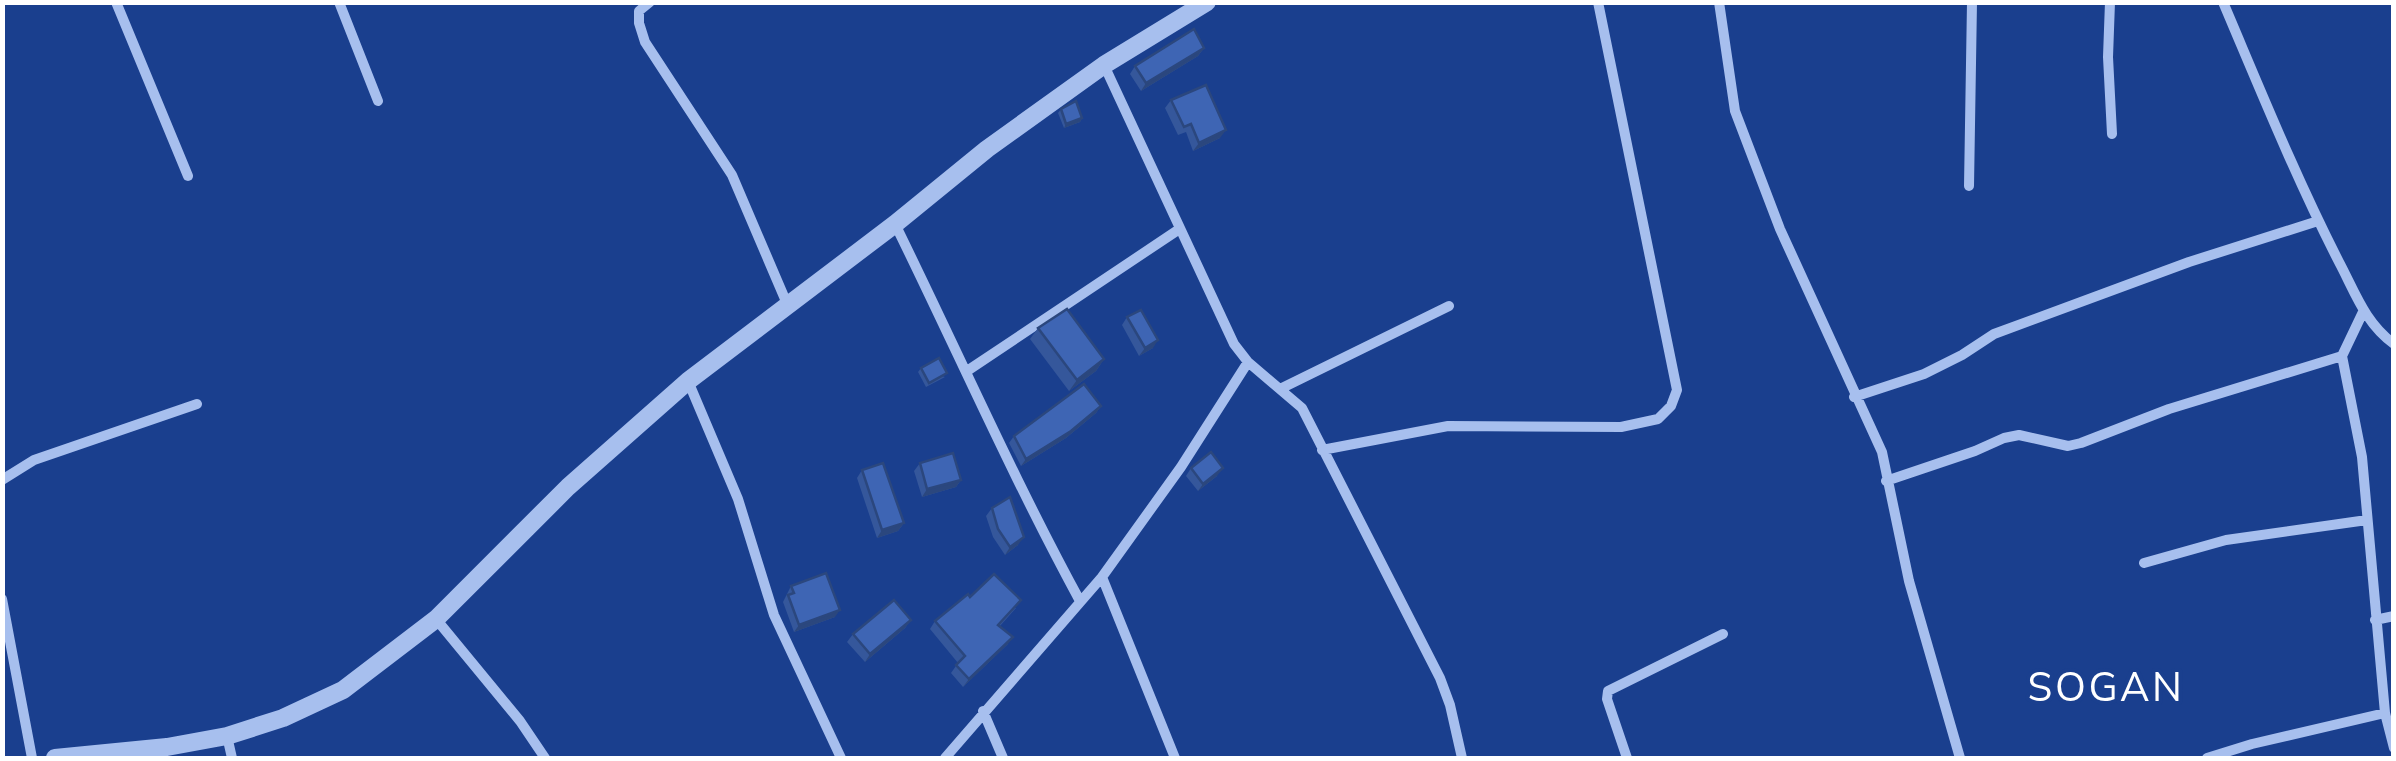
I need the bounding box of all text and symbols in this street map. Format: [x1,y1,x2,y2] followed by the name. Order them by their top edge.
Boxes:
[2028,661,2184,711] district label: SOGAN

